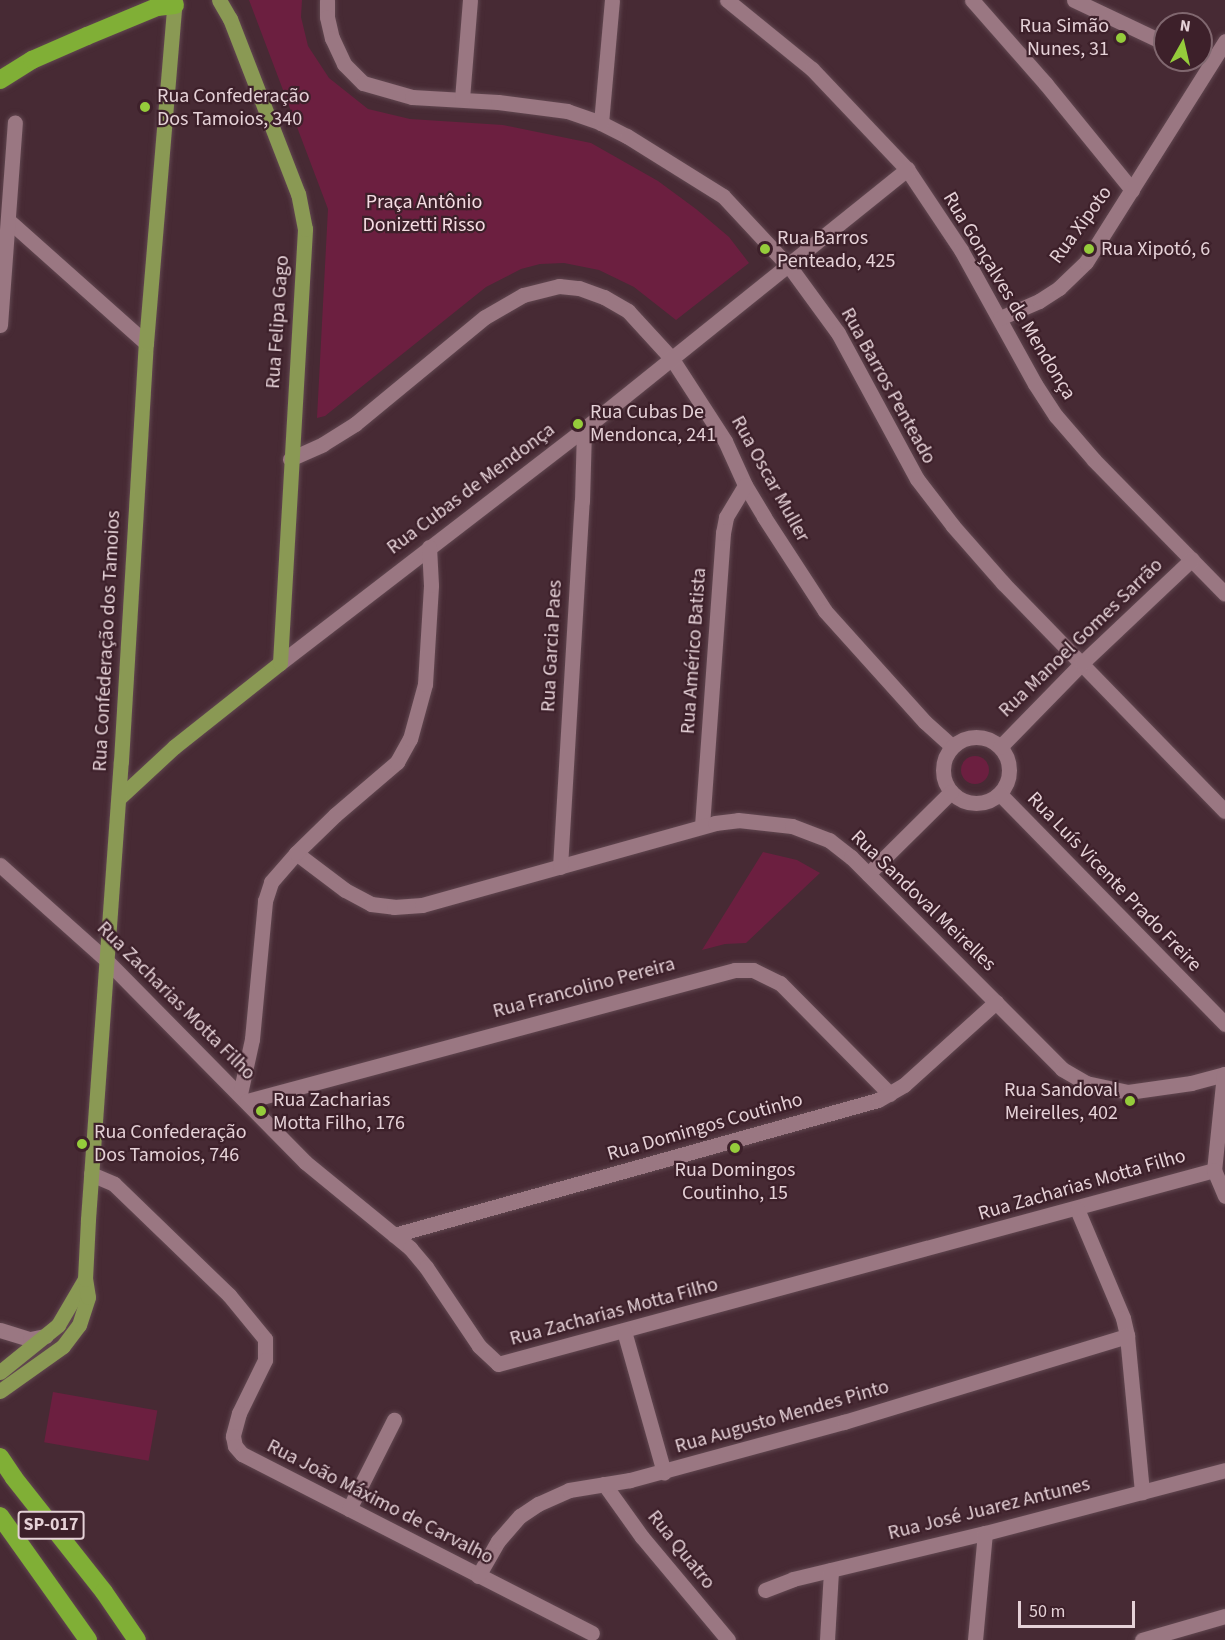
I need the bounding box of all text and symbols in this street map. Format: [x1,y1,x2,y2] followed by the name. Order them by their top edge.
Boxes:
[1153,12,1213,72] north arrow
[1020,14,1109,61] place label: Rua Simão Nunes, 31
[1178,15,1192,38] text: N
[1114,31,1128,45] marker: Rua Simão Nunes, 31
[157,84,310,131] place label: Rua Confederação Dos Tamoios, 340
[138,100,152,114] marker: Rua Confederação Dos Tamoios, 340
[1045,181,1117,269] street label: Rua Xipoto
[937,188,1081,404] street label: Rua Gonçalves de Mendonça
[363,191,485,238] park label: Praça Antônio Donizetti Risso
[777,226,895,273] place label: Rua Barros Penteado, 425
[1101,237,1210,261] place label: Rua Xipotó, 6
[758,242,772,256] marker: Rua Barros Penteado, 425
[1082,242,1096,256] marker: Rua Xipotó, 6
[261,254,295,390] street label: Rua Felipa Gago
[835,304,941,468] street label: Rua Barros Penteado
[590,400,716,447] place label: Rua Cubas De Mendonca, 241
[725,412,815,546] street label: Rua Oscar Muller
[571,417,585,431] marker: Rua Cubas De Mendonca, 241
[382,418,560,560] street label: Rua Cubas de Mendonça
[88,510,126,772] street label: Rua Confederação dos Tamoios
[994,553,1168,723] street label: Rua Manoel Gomes Sarrão
[676,567,712,735] street label: Rua Américo Batista
[537,579,567,713] street label: Rua Garcia Paes
[1022,787,1206,977] street label: Rua Luís Vicente Prado Freire
[845,825,1001,977] street label: Rua Sandoval Meirelles
[92,917,260,1085] street label: Rua Zacharias Motta Filho
[490,952,678,1024] street label: Rua Francolino Pereira
[1004,1078,1118,1125] place label: Rua Sandoval Meirelles, 402
[273,1088,405,1135] place label: Rua Zacharias Motta Filho, 176
[604,1088,806,1166] street label: Rua Domingos Coutinho
[1123,1094,1137,1108] marker: Rua Sandoval Meirelles, 402
[254,1104,268,1118] marker: Rua Zacharias Motta Filho, 176
[94,1120,247,1167] place label: Rua Confederação Dos Tamoios, 746
[75,1137,89,1151] marker: Rua Confederação Dos Tamoios, 746
[728,1141,742,1155] marker: Rua Domingos Coutinho, 15
[976,1144,1188,1226] street label: Rua Zacharias Motta Filho
[675,1158,795,1205] place label: Rua Domingos Coutinho, 15
[507,1273,721,1351] street label: Rua Zacharias Motta Filho
[672,1375,892,1459] street label: Rua Augusto Mendes Pinto
[263,1434,497,1570] street label: Rua João Máximo de Carvalho
[885,1472,1093,1546] street label: Rua José Juarez Antunes
[642,1506,720,1594] street label: Rua Quatro
[16,1510,86,1540] road number: SP-017
[1021,1589,1138,1627] scale bar
[1029,1599,1065,1624] text: 50 m

